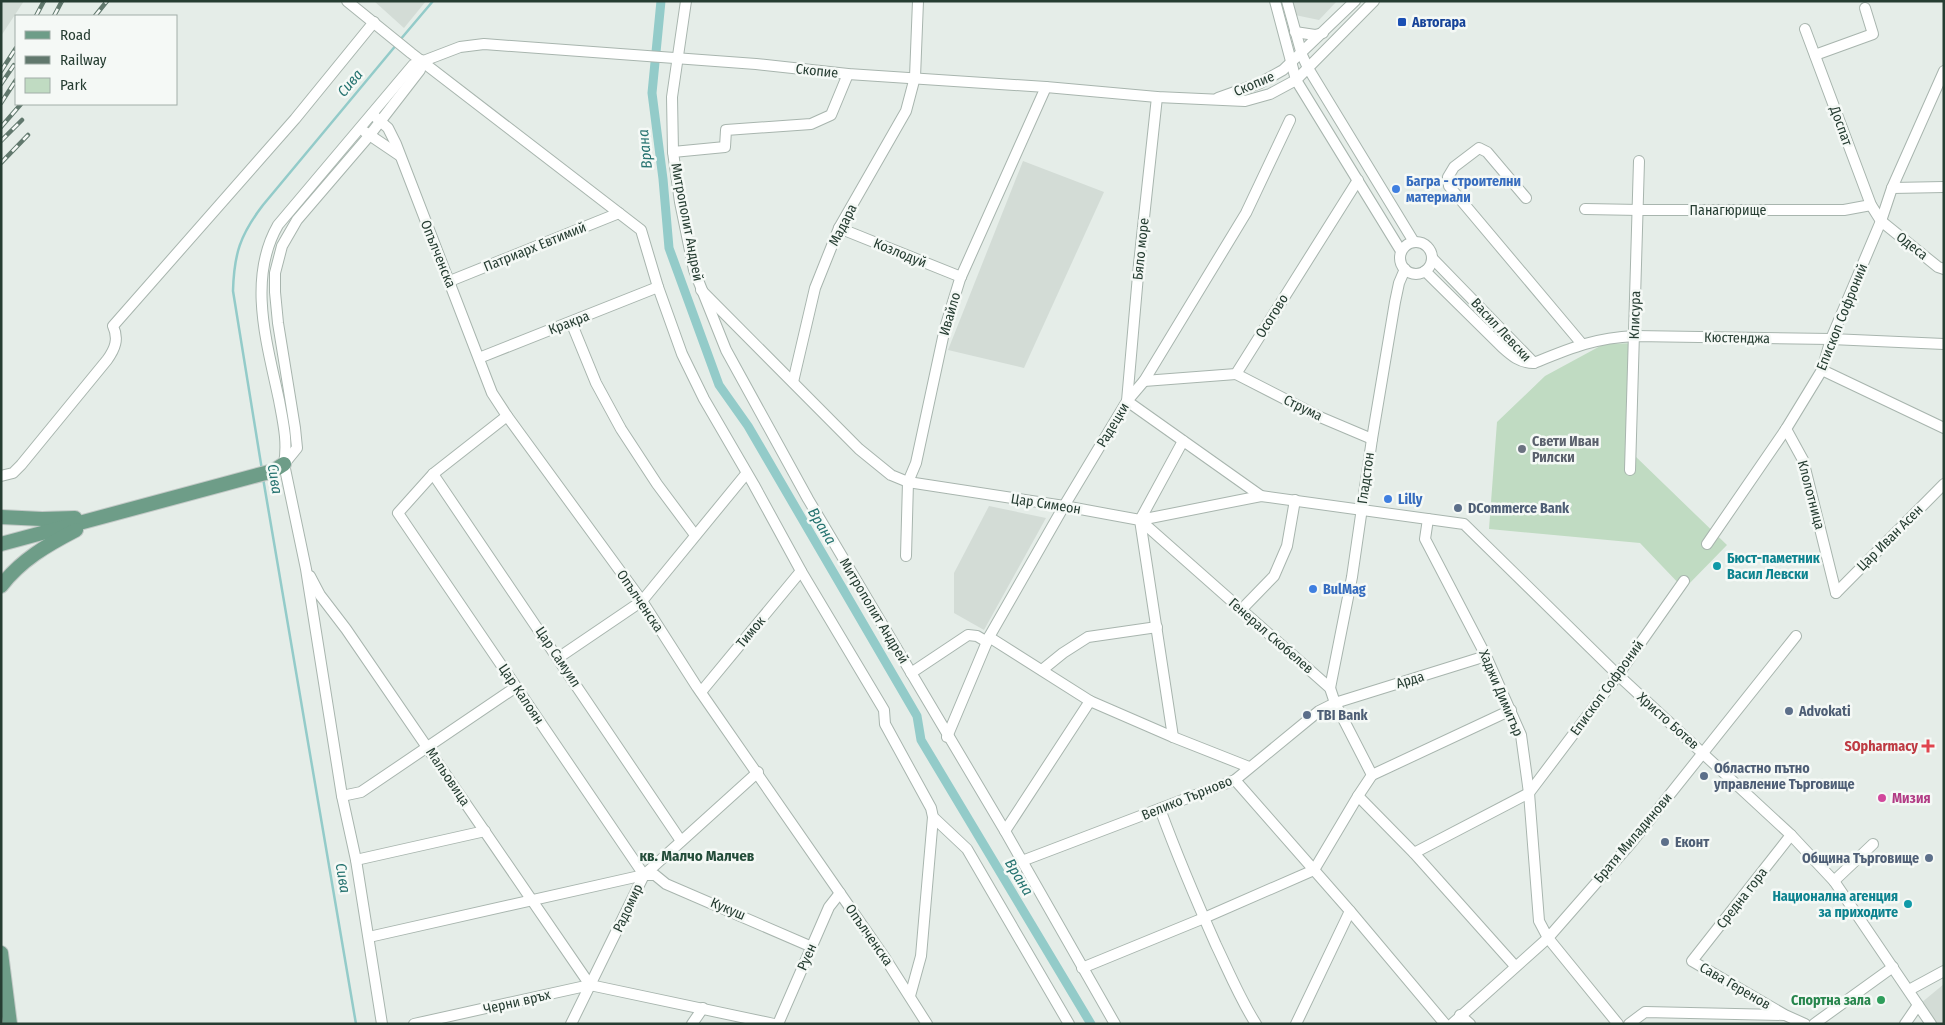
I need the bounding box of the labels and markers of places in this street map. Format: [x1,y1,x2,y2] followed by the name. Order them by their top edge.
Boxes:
[1411,14,1466,31] place label: Автогара
[1396,16,1408,28] marker: Автогара
[1406,173,1521,206] place label: Багра - строителни материали
[1390,183,1402,195] marker: Багра - строителни материали
[1532,433,1599,466] place label: Свети Иван Рилски
[1516,443,1528,455] marker: Свети Иван Рилски
[1398,491,1423,508] place label: Lilly
[1382,493,1394,505] marker: Lilly
[1468,500,1570,517] place label: DCommerce Bank
[1452,502,1464,514] marker: DCommerce Bank
[1727,550,1821,583] place label: Бюст-паметник Васил Левски
[1711,560,1723,572] marker: Бюст-паметник Васил Левски
[1323,581,1366,598] place label: BulMag
[1307,583,1319,595] marker: BulMag
[1798,703,1851,720] place label: Advokati
[1783,705,1795,717] marker: Advokati
[1317,707,1368,724] place label: TBI Bank
[1301,709,1313,721] marker: TBI Bank
[1844,738,1918,755] place label: SOpharmacy
[1922,740,1934,752] marker: SOpharmacy
[1713,760,1855,793] place label: Областно пътно управление Търговище
[1698,770,1710,782] marker: Областно пътно управление Търговище
[1892,790,1930,807] place label: Мизия
[1876,792,1888,804] marker: Мизия
[1675,834,1710,851] place label: Еконт
[1659,836,1671,848] marker: Еконт
[1802,850,1919,867] place label: Община Търговище
[1923,852,1935,864] marker: Община Търговище
[1772,888,1898,921] place label: Национална агенция за приходите
[1902,898,1914,910] marker: Национална агенция за приходите
[1791,992,1871,1009] place label: Спортна зала
[1875,994,1887,1006] marker: Спортна зала

